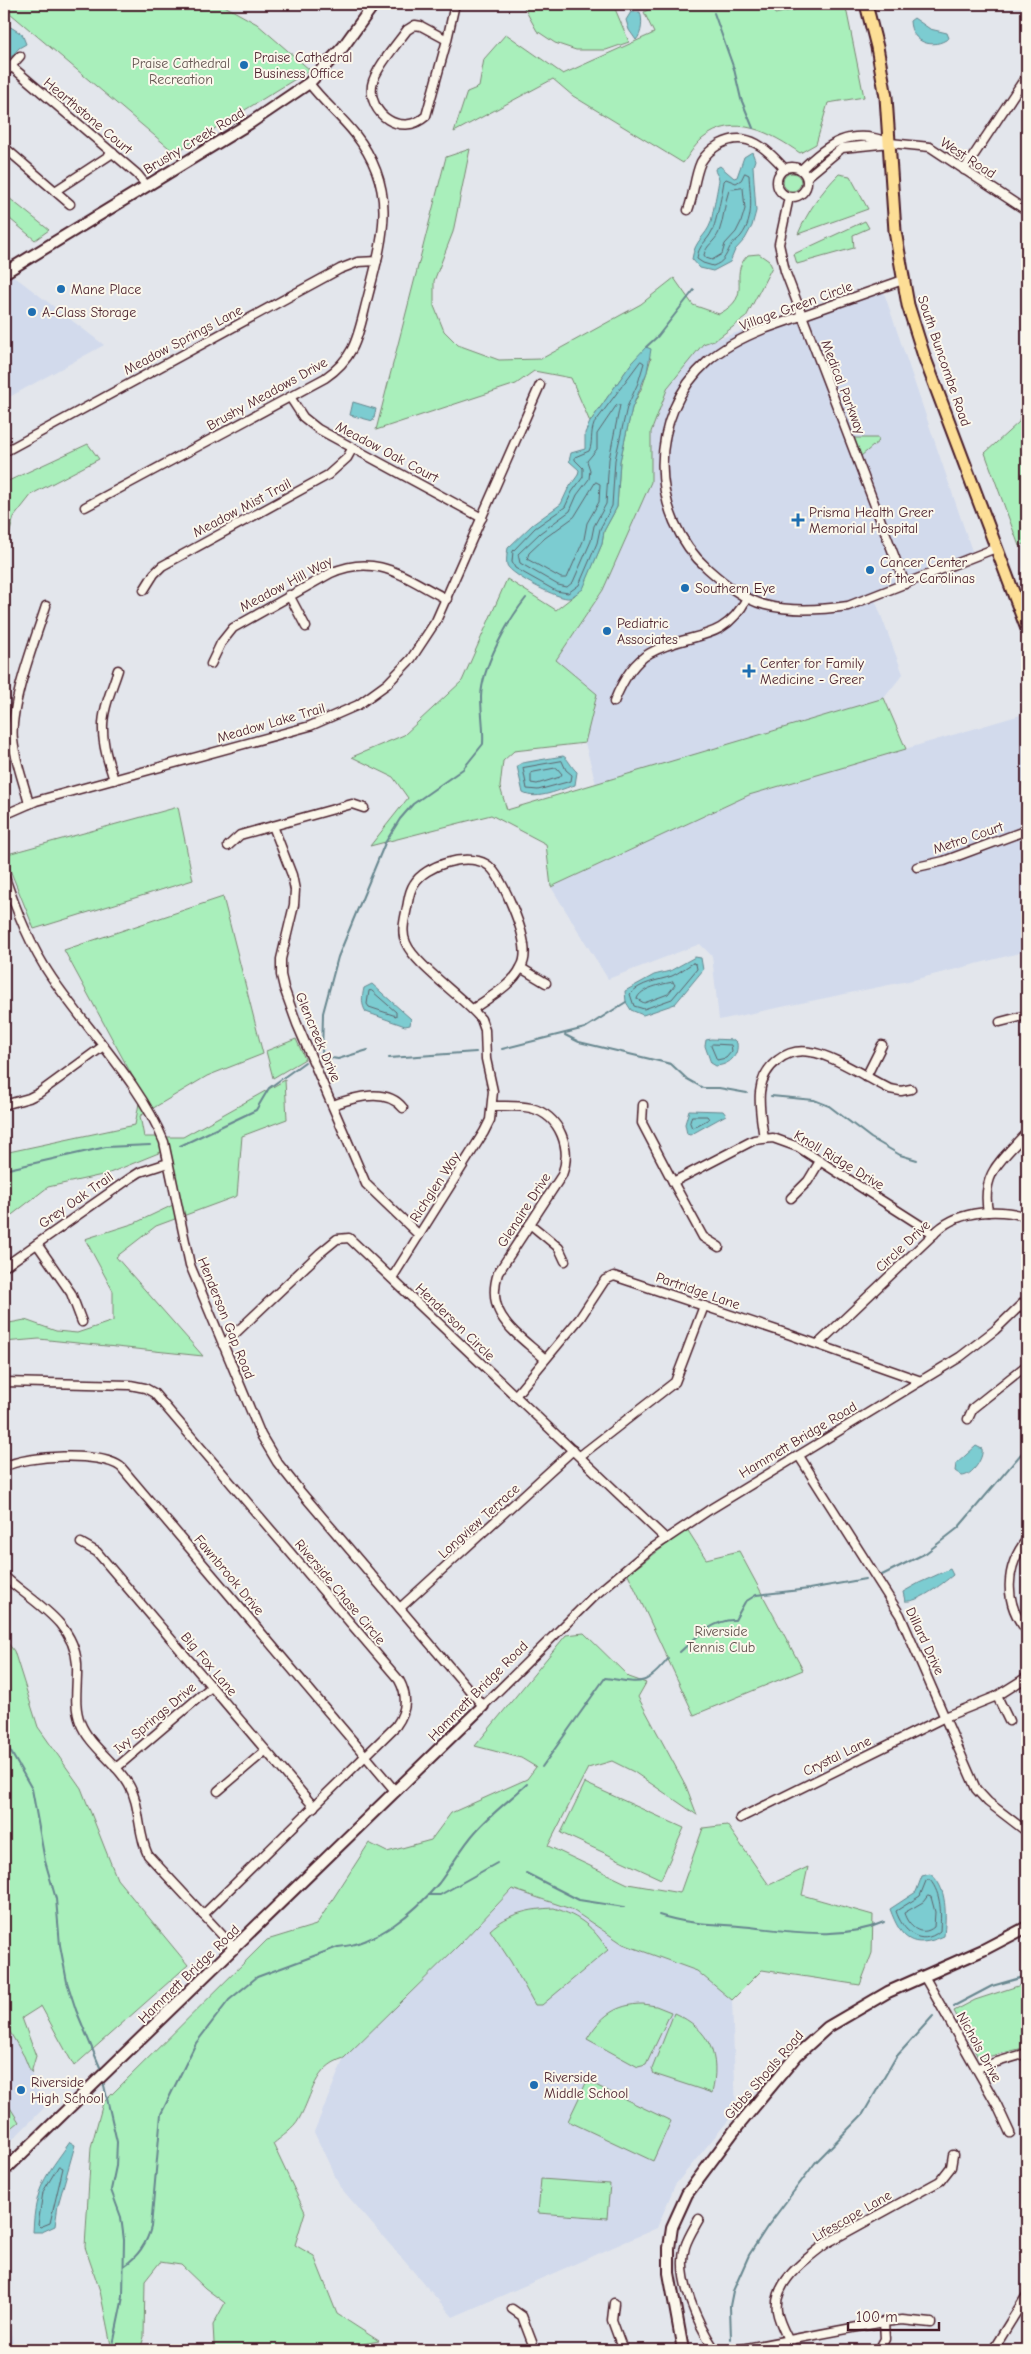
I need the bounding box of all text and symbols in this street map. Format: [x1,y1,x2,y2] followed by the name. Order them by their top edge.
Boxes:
[254,49,352,82] place label: Praise Cathedral Business Office
[132,55,230,88] park label: Praise Cathedral Recreation
[238,59,250,71] marker: Praise Cathedral Business Office
[40,74,137,159] street label: Hearthstone Court
[140,104,248,178] street label: Brushy Creek Road
[937,134,999,182] street label: West Road
[737,278,855,334] street label: Village Green Circle
[71,281,141,298] place label: Mane Place
[55,283,67,295] marker: Mane Place
[914,293,974,429] street label: South Buncombe Road
[121,301,245,379] street label: Meadow Springs Lane
[42,304,136,321] place label: A-Class Storage
[26,306,38,318] marker: A-Class Storage
[817,338,869,437] street label: Medical Parkway
[204,354,330,434] street label: Brushy Meadows Drive
[333,418,442,487] street label: Meadow Oak Court
[190,475,294,541] street label: Meadow Mist Trail
[809,504,934,537] place label: Prisma Health Greer Memorial Hospital
[791,513,805,527] marker: Prisma Health Greer Memorial Hospital
[237,552,336,616] street label: Meadow Hill Way
[880,554,975,587] place label: Cancer Center of the Carolinas
[864,564,876,576] marker: Cancer Center of the Carolinas
[695,580,775,597] place label: Southern Eye
[679,582,691,594] marker: Southern Eye
[617,615,678,648] place label: Pediatric Associates
[601,625,613,637] marker: Pediatric Associates
[760,655,865,688] place label: Center for Family Medicine - Greer
[742,664,756,678] marker: Center for Family Medicine - Greer
[215,699,327,747] street label: Meadow Lake Trail
[931,818,1006,858] street label: Metro Court
[292,990,344,1084] street label: Glencreek Drive
[791,1126,887,1194] street label: Knoll Ridge Drive
[406,1148,464,1225] street label: Richglen Way
[35,1168,117,1232] street label: Grey Oak Trail
[494,1170,554,1250] street label: Glenaire Drive
[872,1216,934,1276] street label: Circle Drive
[194,1255,258,1381] street label: Henderson Gap Road
[654,1269,742,1313] street label: Partridge Lane
[412,1280,498,1364] street label: Henderson Circle
[736,1398,860,1482] street label: Hammett Bridge Road
[435,1480,523,1562] street label: Longview Terrace
[190,1531,268,1619] street label: Fawnbrook Drive
[291,1536,389,1648] street label: Riverside Chase Circle
[902,1604,948,1678] street label: Dillard Drive
[687,1623,755,1656] park label: Riverside Tennis Club
[177,1629,241,1699] street label: Big Fox Lane
[424,1637,532,1745] street label: Hammett Bridge Road
[110,1679,200,1757] street label: Ivy Springs Drive
[800,1732,874,1780] street label: Crystal Lane
[135,1921,243,2027] street label: Hammett Bridge Road
[953,2009,1005,2085] street label: Nichols Drive
[721,2027,807,2123] street label: Gibbs Shoals Road
[544,2069,628,2102] place label: Riverside Middle School
[31,2074,104,2107] place label: Riverside High School
[528,2079,540,2091] marker: Riverside Middle School
[15,2084,27,2096] marker: Riverside High School
[809,2187,895,2245] street label: Lifescape Lane
[848,2299,940,2331] scale bar
[856,2308,898,2326] text: 100 m

